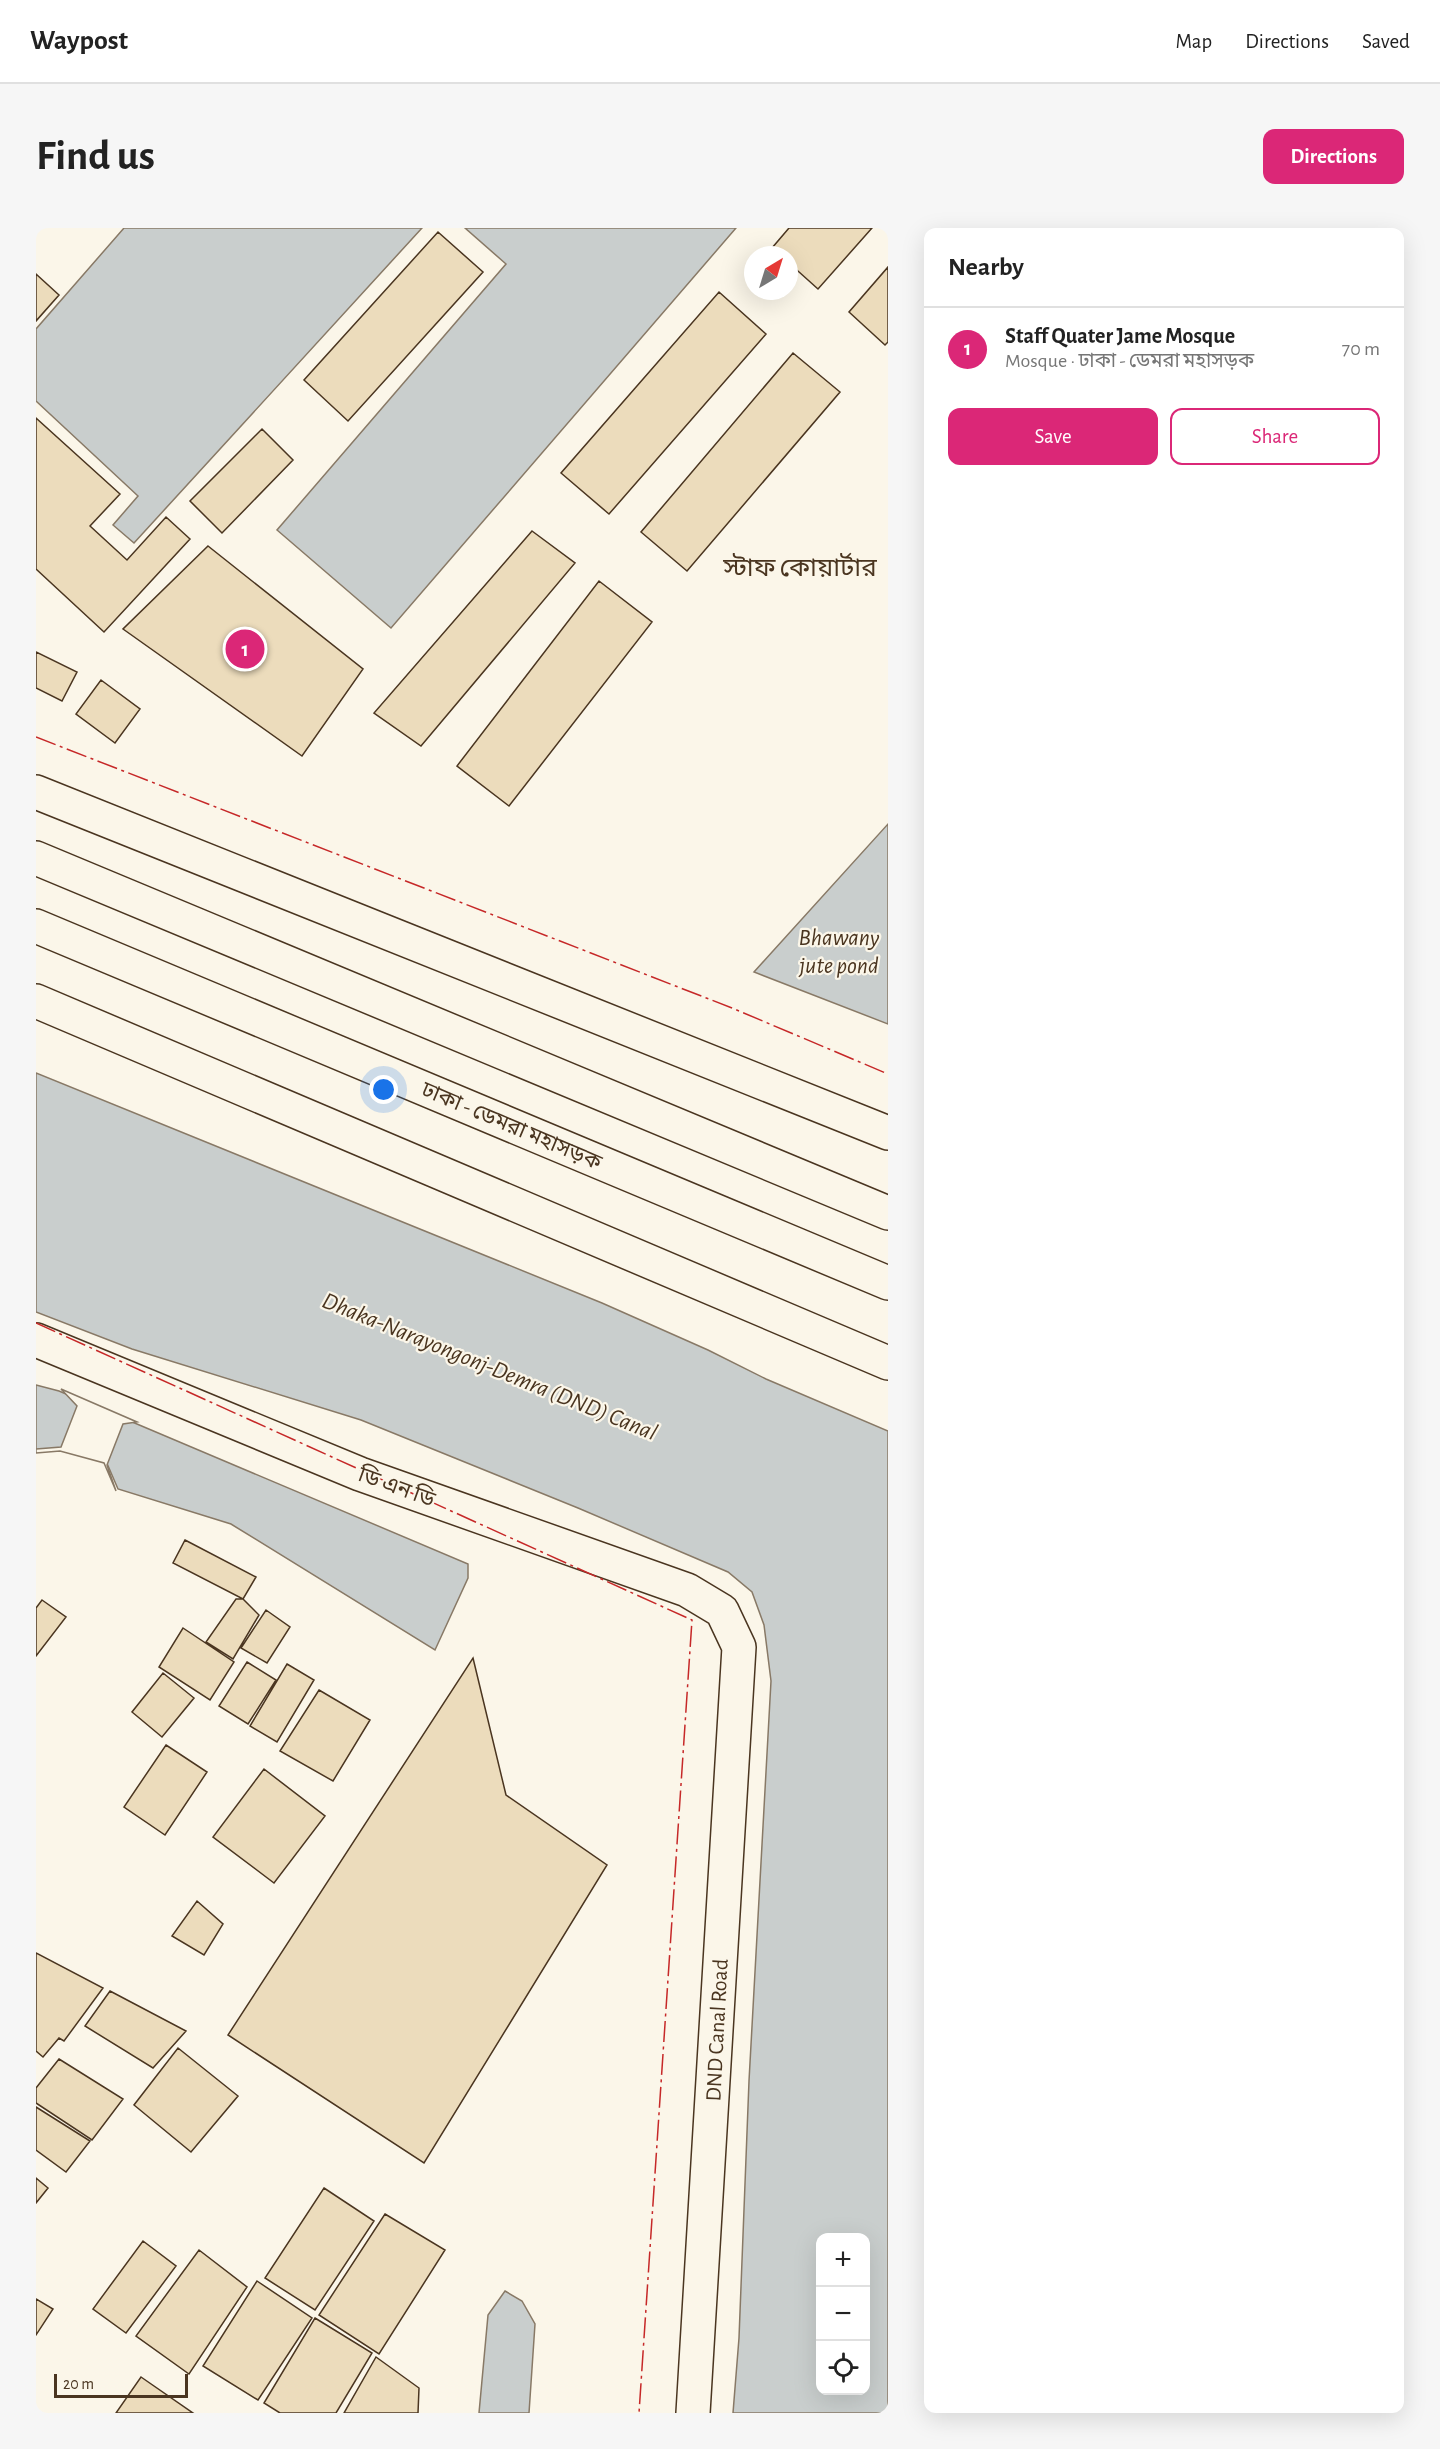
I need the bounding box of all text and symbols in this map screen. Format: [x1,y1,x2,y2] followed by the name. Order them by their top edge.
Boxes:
[30,27,128,55] text: Waypost
[1176,31,1212,52] text: Map
[1245,31,1329,52] text: Directions
[1362,31,1410,52] text: Saved
[1263,129,1404,184] button: Directions
[36,135,155,177] text: Find us
[744,246,798,300] north arrow
[948,254,1024,280] text: Nearby
[1005,325,1235,347] text: Staff Quater Jame Mosque
[964,339,971,359] text: 1
[1342,339,1380,359] text: 70 m
[1005,351,1254,371] text: Mosque · ঢাকা - ডেমরা মহাসড়ক
[948,408,1158,465] button: Save
[1170,408,1380,465] button: Share
[722,552,877,581] district label: স্টাফ কোয়ার্টার
[226,626,264,672] pin: 1
[797,926,880,978] water label: Bhawany jute pond
[369,1075,398,1104] your location
[417,1078,605,1174] street label: ঢাকা - ডেমরা মহাসড়ক
[319,1289,661,1445] water label: Dhaka-Narayongonj-Demra (DND) Canal
[355,1461,439,1511] street label: ডি এন ডি
[702,1958,732,2102] street label: DND Canal Road
[816,2233,870,2395] map controls
[816,2233,870,2287] button: +
[816,2287,870,2341] button: −
[816,2341,870,2395] button: locate
[54,2371,188,2398] scale bar
[63,2376,94,2392] text: 20 m

